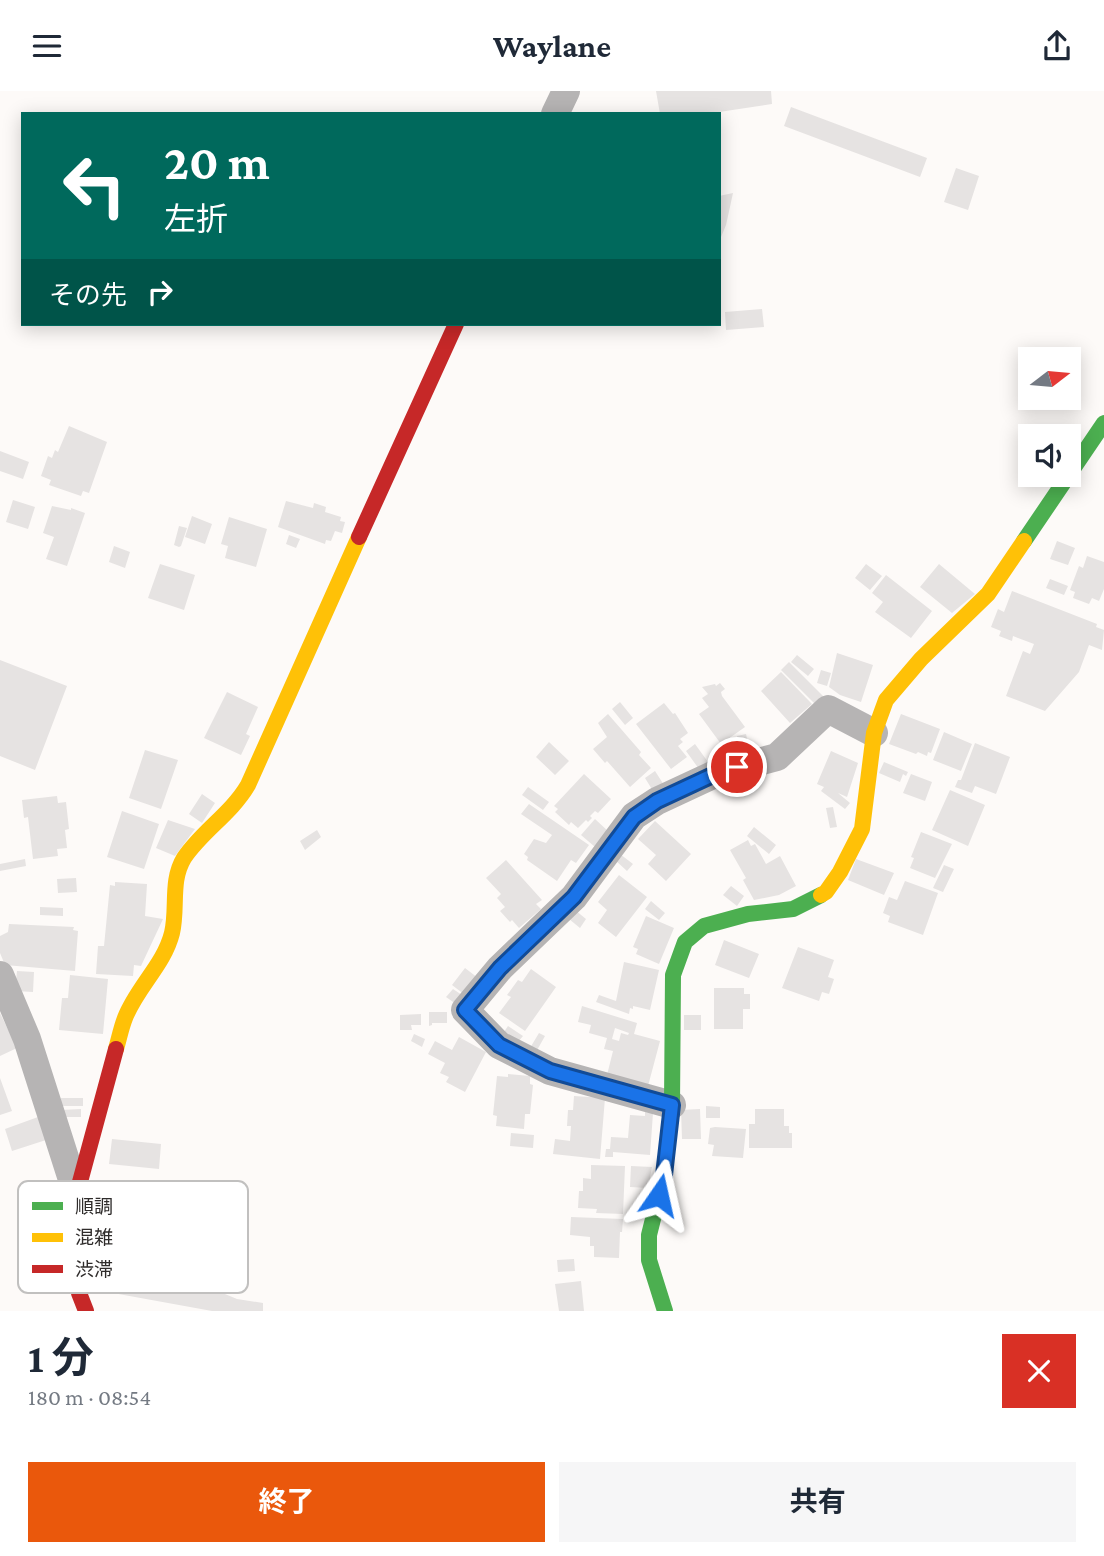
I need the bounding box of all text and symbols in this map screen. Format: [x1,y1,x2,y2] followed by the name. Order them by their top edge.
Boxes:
[28,27,66,65] icon: menu
[1038,27,1076,65] icon: share
[493,28,611,64] text: Waylane
[164,135,270,190] text: 20 m
[49,140,140,231] icon: left
[164,201,228,237] text: 左折
[141,273,179,311] icon: right
[49,281,127,310] text: その先
[1018,347,1082,409] north arrow
[1018,347,1081,487] map controls
[1018,424,1081,487] button: sound
[707,737,767,797] pin
[718,748,756,786] icon: arrive
[622,1158,696,1232] position arrow
[18,1181,248,1293] legend
[75,1196,113,1217] text: 順調
[75,1227,113,1248] text: 混雑
[75,1259,113,1280] text: 渋滞
[28,1334,94,1381] text: 1 分
[1002,1334,1076,1408] button: close
[28,1384,151,1410] text: 180 m · 08:54
[28,1462,545,1542] button: 終了
[559,1462,1076,1542] button: 共有

